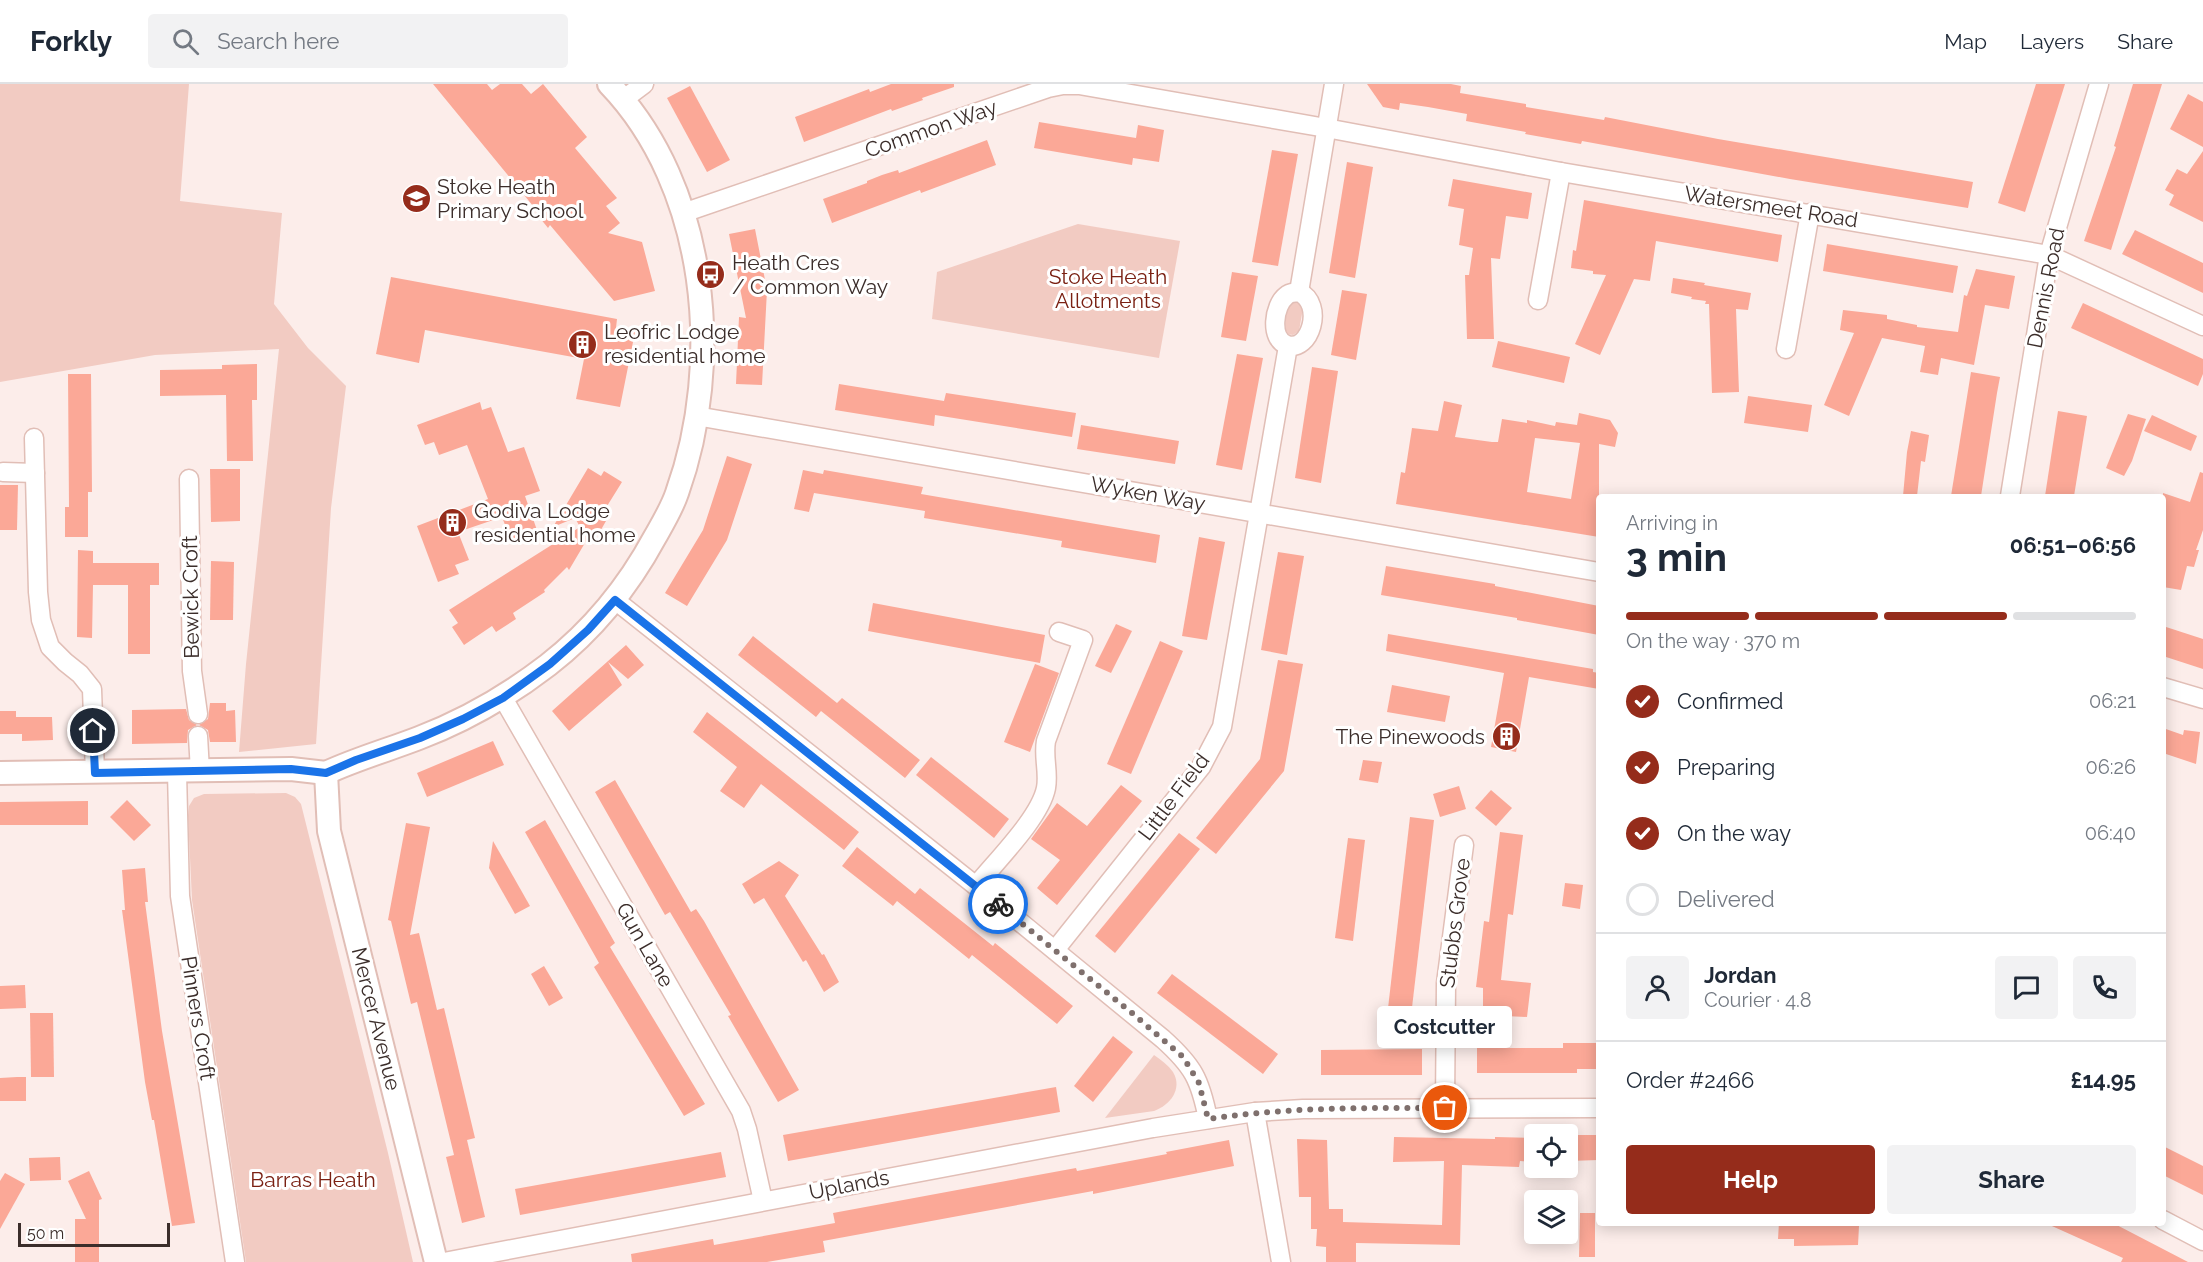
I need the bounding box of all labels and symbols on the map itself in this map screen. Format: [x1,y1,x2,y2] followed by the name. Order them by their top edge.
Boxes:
[861,94,1000,163] street label: Common Way
[437,174,584,223] place label: Stoke Heath Primary School
[1682,180,1860,233] street label: Watersmeet Road
[400,183,432,215] school or university icon: Stoke Heath Primary School
[2022,226,2069,350] street label: Dennis Road
[732,250,888,299] place label: Heath Cres / Common Way
[695,259,727,291] bus stop icon: Heath Cres / Common Way
[1049,264,1167,313] park label: Stoke Heath Allotments
[604,319,765,368] place label: Leofric Lodge residential home
[567,328,599,360] building icon: Leofric Lodge residential home
[1089,471,1207,516] street label: Wyken Way
[474,498,635,547] place label: Godiva Lodge residential home
[437,507,469,539] building icon: Godiva Lodge residential home
[177,535,204,659] street label: Bewick Croft
[67,705,118,756] pin
[1490,721,1522,753] building icon: The Pinewoods
[1335,724,1485,749] place label: The Pinewoods
[1133,748,1214,845] street label: Little Field
[1434,856,1475,989] street label: Stubbs Grove
[968,874,1028,934] courier
[611,898,680,991] street label: Gun Lane
[347,945,406,1093] street label: Mercer Avenue
[176,954,221,1082] street label: Pinners Croft
[1378,1006,1512,1048] callout: Costcutter
[1419,1082,1470,1133] pin
[807,1164,891,1205] street label: Uplands
[250,1167,376,1192] park label: Barras Heath
[18,1220,170,1248] scale bar

